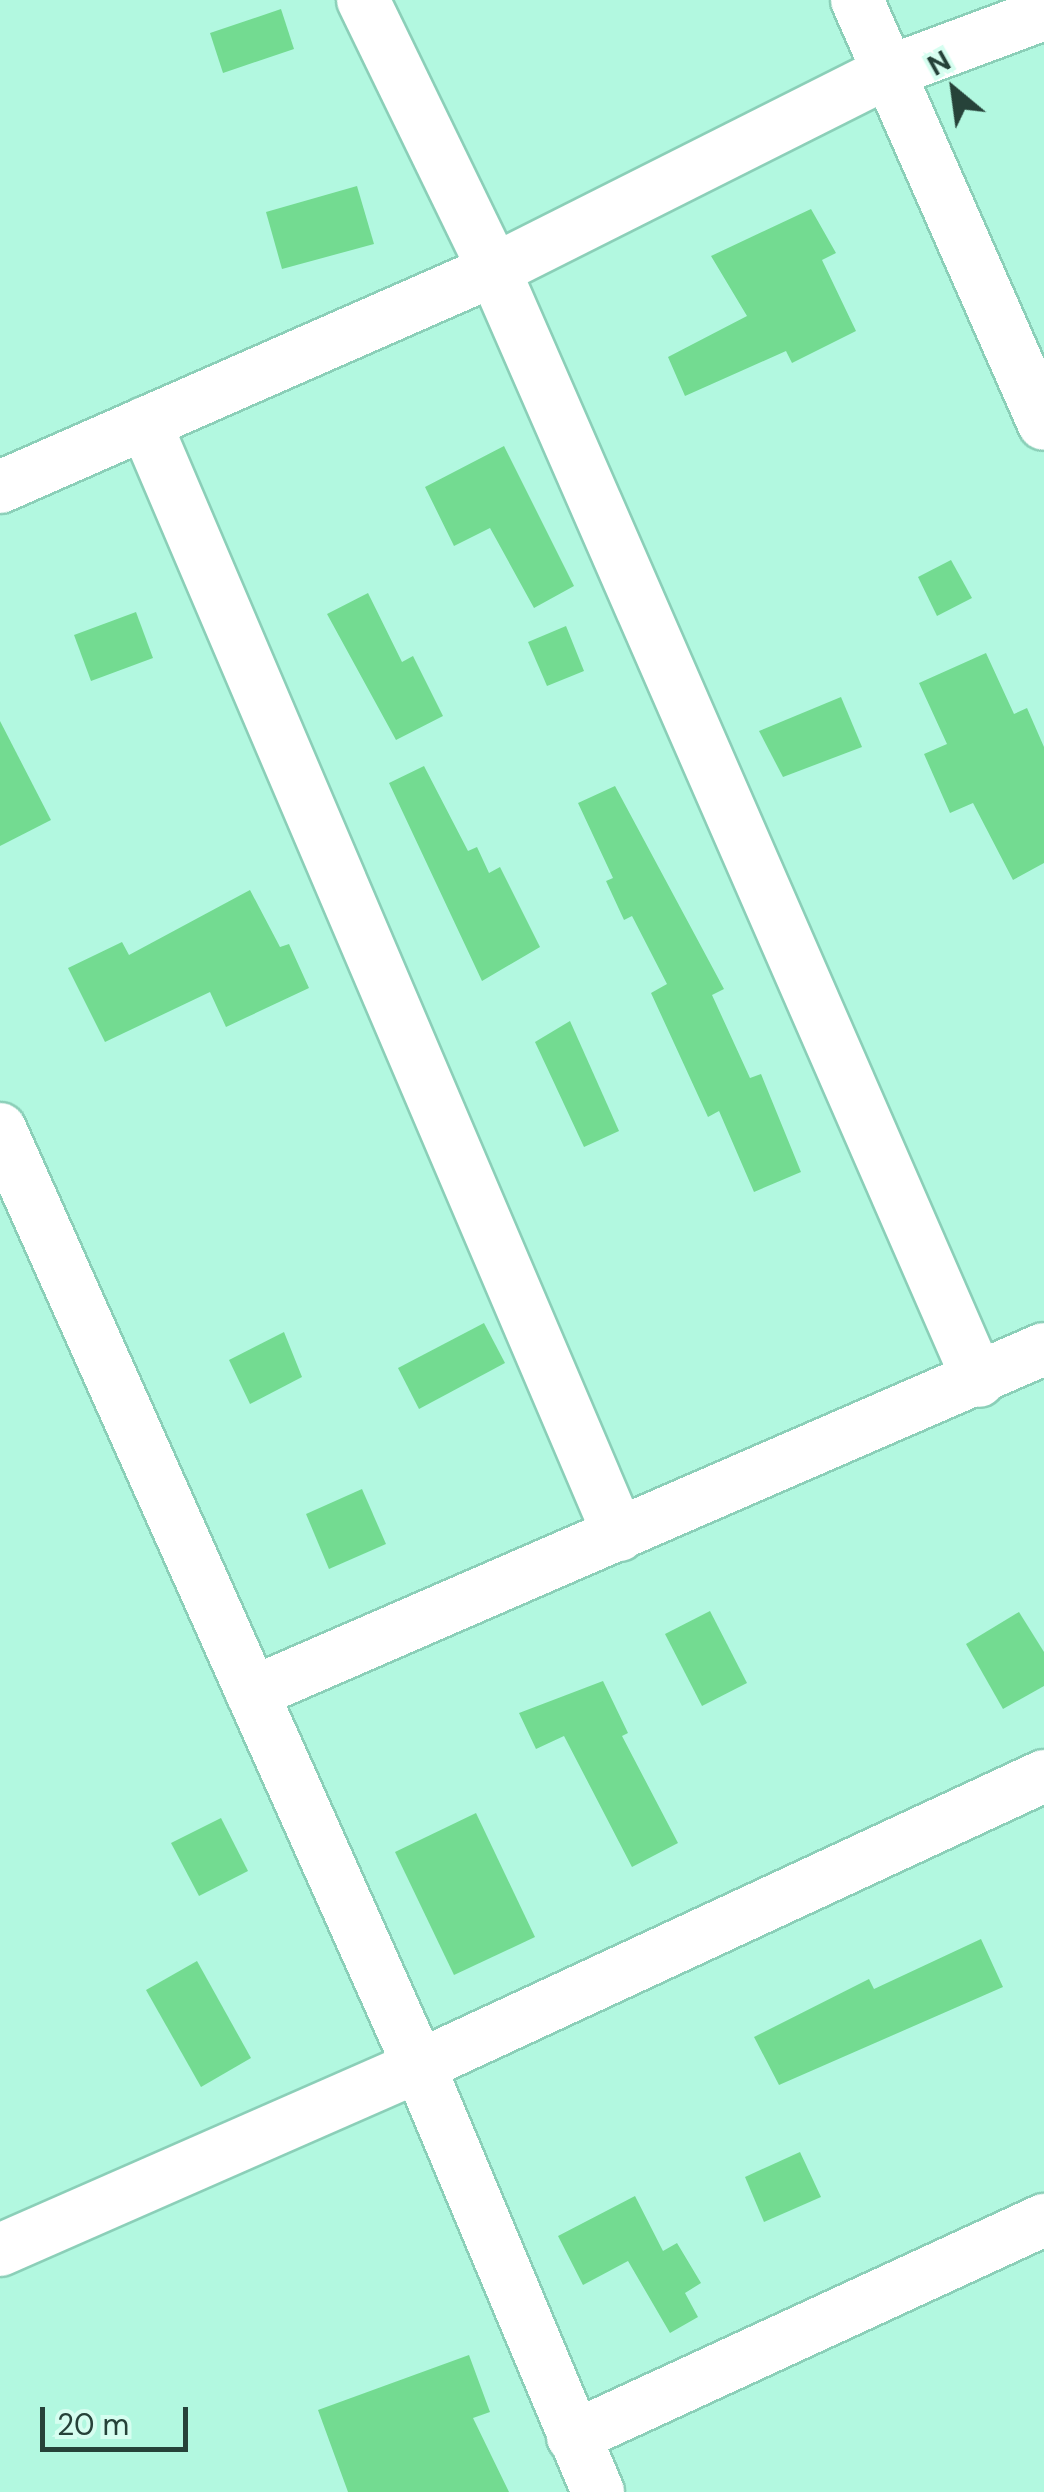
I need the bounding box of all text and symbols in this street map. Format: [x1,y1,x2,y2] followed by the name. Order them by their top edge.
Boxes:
[904,40,1004,140] north arrow
[921,42,957,84] text: N
[45,2387,192,2449] scale bar
[57,2405,129,2444] text: 20 m

